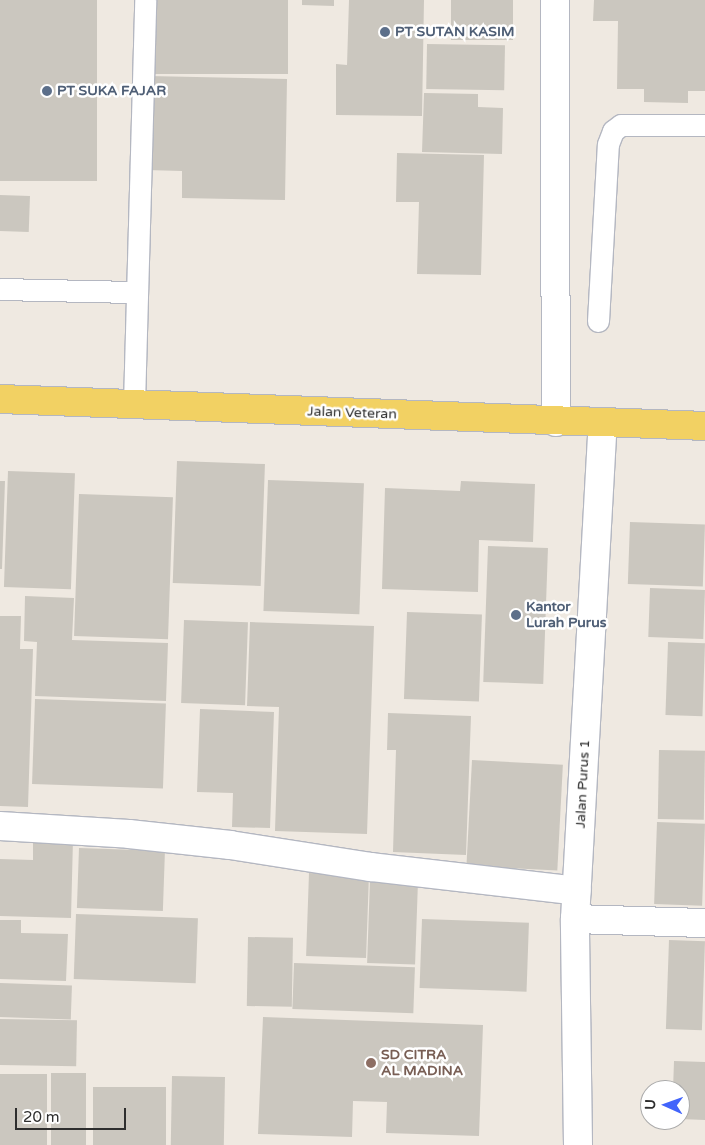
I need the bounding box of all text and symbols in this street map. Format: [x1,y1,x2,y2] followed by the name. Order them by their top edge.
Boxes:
[395,24,514,40] place label: PT SUTAN KASIM
[379,26,391,38] marker: PT SUTAN KASIM
[57,83,166,99] place label: PT SUKA FAJAR
[41,85,53,97] marker: PT SUKA FAJAR
[307,403,397,423] street label: Jalan Veteran
[526,599,606,632] place label: Kantor Lurah Purus
[510,609,522,621] marker: Kantor Lurah Purus
[572,739,594,829] street label: Jalan Purus 1
[381,1047,463,1080] place label: SD CITRA AL MADINA
[365,1057,377,1069] marker: SD CITRA AL MADINA
[640,1080,690,1130] north arrow
[18,1098,129,1130] scale bar
[642,1099,659,1110] text: U
[23,1108,60,1126] text: 20 m

